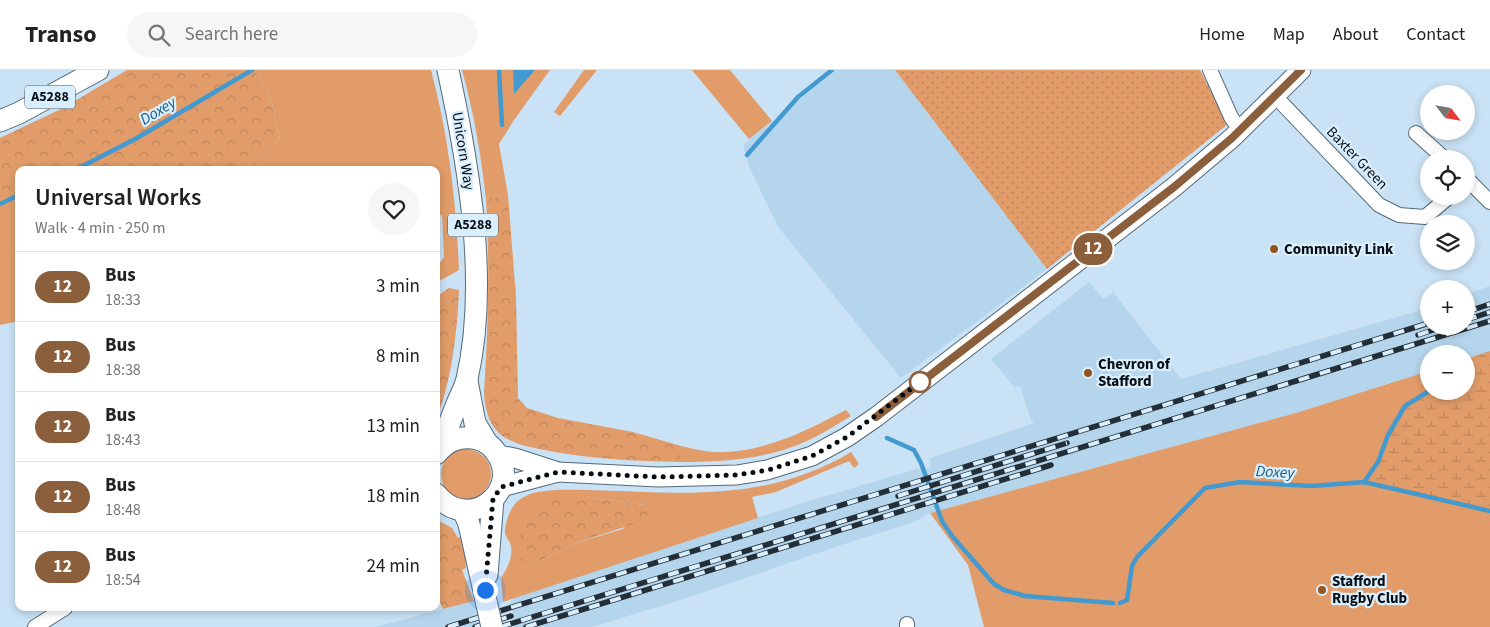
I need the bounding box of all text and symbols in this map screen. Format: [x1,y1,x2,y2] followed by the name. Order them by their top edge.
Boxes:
[127,12,477,57] search box
[25,17,97,52] text: Transo
[145,21,173,49] icon: search
[185,21,278,48] text: Search here
[1199,22,1245,47] text: Home
[1273,22,1305,47] text: Map
[1333,22,1378,47] text: About
[1406,22,1465,47] text: Contact
[1420,85,1475,140] north arrow
[1420,85,1475,400] map controls
[25,86,75,108] road number: A5288
[136,91,181,130] water label: Doxey
[446,110,480,192] street label: Unicorn Way
[1321,122,1393,194] street label: Baxter Green
[1420,150,1475,205] button: locate
[35,180,201,215] text: Universal Works
[368,183,420,235] button: heart
[448,214,498,236] road number: A5288
[1420,215,1475,270] button: layers
[35,217,166,239] text: Walk · 4 min · 250 m
[1070,233,1116,265] line badge: 12
[1083,236,1103,261] text: 12
[1284,239,1394,260] place label: Community Link
[1268,243,1280,255] marker: Community Link
[105,262,136,289] text: Bus
[376,273,420,300] text: 3 min
[53,274,72,299] text: 12
[1420,280,1475,335] button: +
[105,289,141,311] text: 18:33
[105,332,136,359] text: Bus
[376,343,420,370] text: 8 min
[53,344,72,369] text: 12
[1420,345,1475,400] button: −
[1098,354,1171,392] place label: Chevron of Stafford
[105,359,141,381] text: 18:38
[1082,367,1094,379] marker: Chevron of Stafford
[909,371,931,393] unlabelled marker
[105,402,136,429] text: Bus
[366,413,420,440] text: 13 min
[53,414,72,439] text: 12
[105,429,141,451] text: 18:43
[1255,460,1296,484] water label: Doxey
[105,472,136,499] text: Bus
[366,483,420,510] text: 18 min
[53,484,72,509] text: 12
[105,499,141,521] text: 18:48
[105,542,136,569] text: Bus
[366,553,420,580] text: 24 min
[53,554,72,579] text: 12
[105,569,141,591] text: 18:54
[1332,571,1408,609] place label: Stafford Rugby Club
[473,578,498,603] your location
[1316,584,1328,596] marker: Stafford Rugby Club

